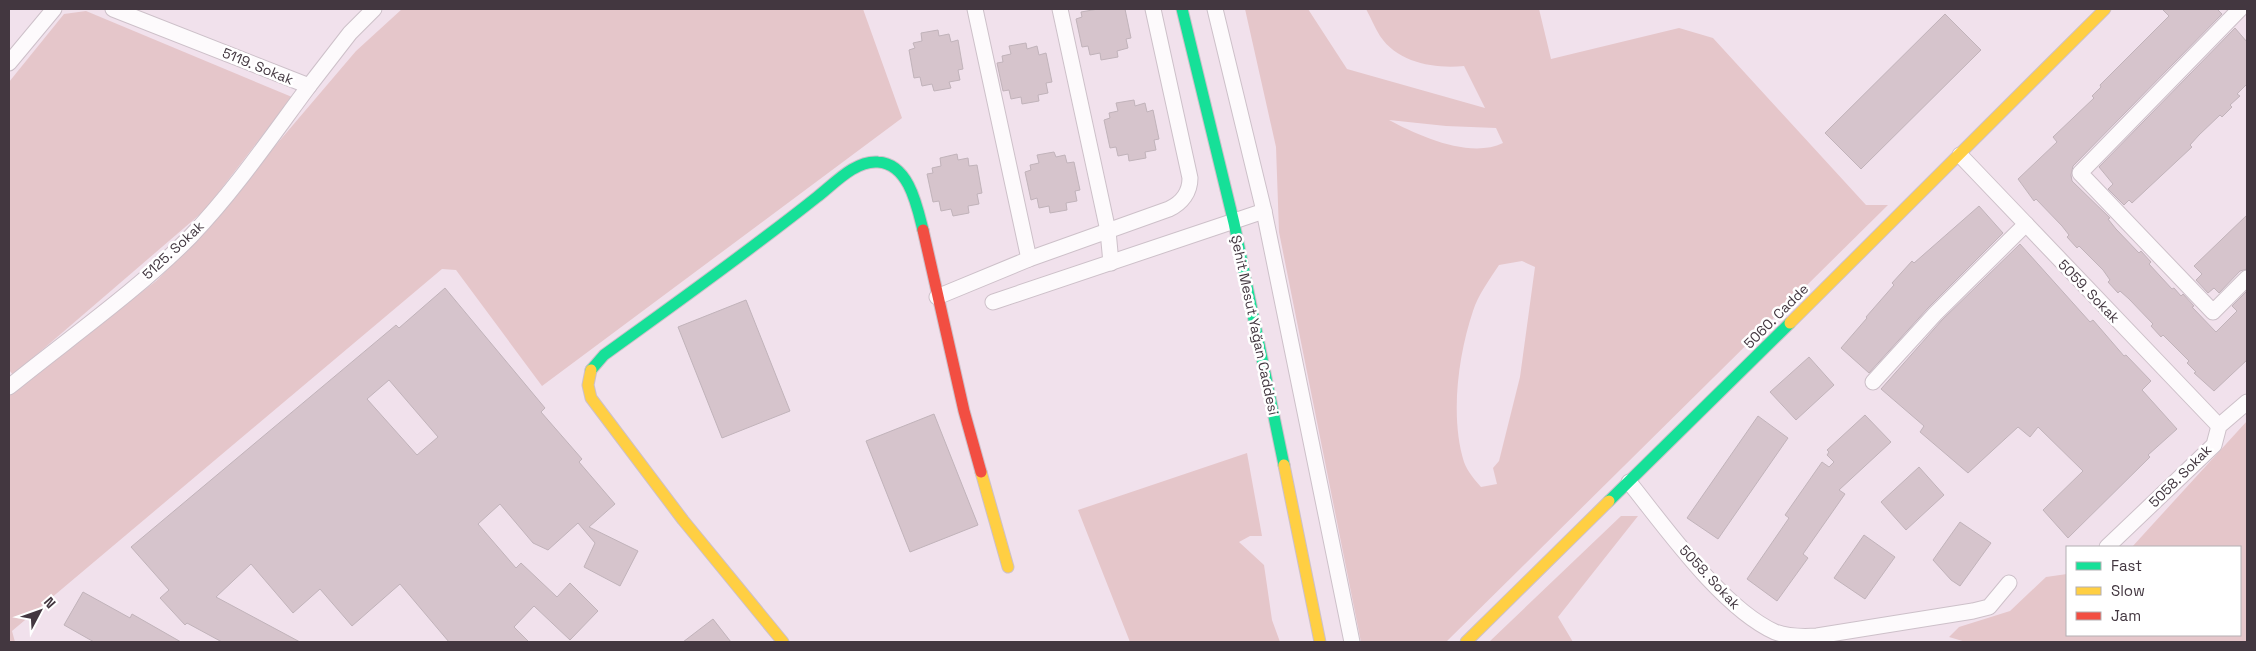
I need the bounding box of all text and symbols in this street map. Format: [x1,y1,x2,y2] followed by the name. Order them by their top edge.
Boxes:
[220,44,297,89] street label: 5119. Sokak
[138,217,208,283] street label: 5125. Sokak
[1227,233,1283,417] street label: Şehit Mesut Yağan Caddesi
[2054,256,2124,327] street label: 5059. Sokak
[1740,280,1812,352] street label: 5060. Cadde
[2145,441,2215,511] street label: 5058. Sokak
[1676,541,1745,613] street label: 5058. Sokak
[2066,546,2241,636] legend
[2111,556,2142,575] text: Fast
[2111,581,2145,600] text: Slow
[15,586,65,636] north arrow
[40,593,60,612] text: N
[2111,606,2141,625] text: Jam

